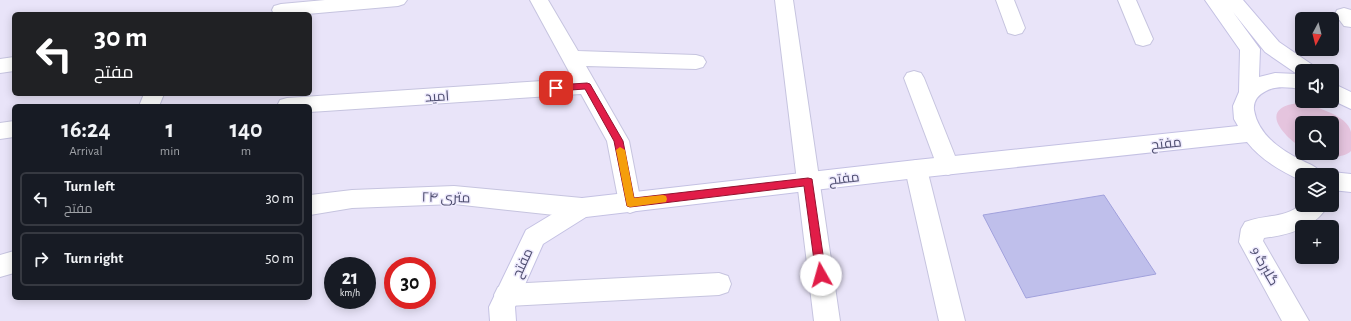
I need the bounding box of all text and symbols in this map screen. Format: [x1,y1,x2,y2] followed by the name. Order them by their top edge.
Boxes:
[1295,12,1339,56] north arrow
[1295,12,1339,264] map controls
[94,24,147,52] text: 30 m
[28,28,80,80] icon: left
[94,64,134,82] text: مفتح
[1295,64,1339,108] button: sound
[539,71,573,105] pin
[545,77,567,99] icon: arrive
[424,89,450,105] street label: امید
[1295,116,1339,160] button: search
[61,118,110,142] text: 16:24
[166,118,174,142] text: 1
[229,118,263,142] text: 140
[1150,135,1182,154] street label: مفتح
[69,145,103,158] text: Arrival
[160,145,180,158] text: min
[241,145,251,158] text: m
[1295,168,1339,212] button: layers
[828,170,860,189] street label: مفتح
[64,179,115,194] text: Turn left
[30,188,52,210] icon: left
[265,191,294,206] text: 30 m
[421,191,471,205] street label: ۲۴ متری
[64,203,93,216] text: مفتح
[1295,220,1339,264] button: +
[1248,245,1281,288] street label: گلبرگ 9
[510,246,536,281] street label: مفتح
[30,248,52,270] icon: right
[64,251,123,266] text: Turn right
[265,251,294,266] text: 50 m
[800,254,842,296] position arrow
[384,257,436,309] speed limit sign: 30
[342,268,358,288] text: 21
[340,288,360,298] text: km/h

